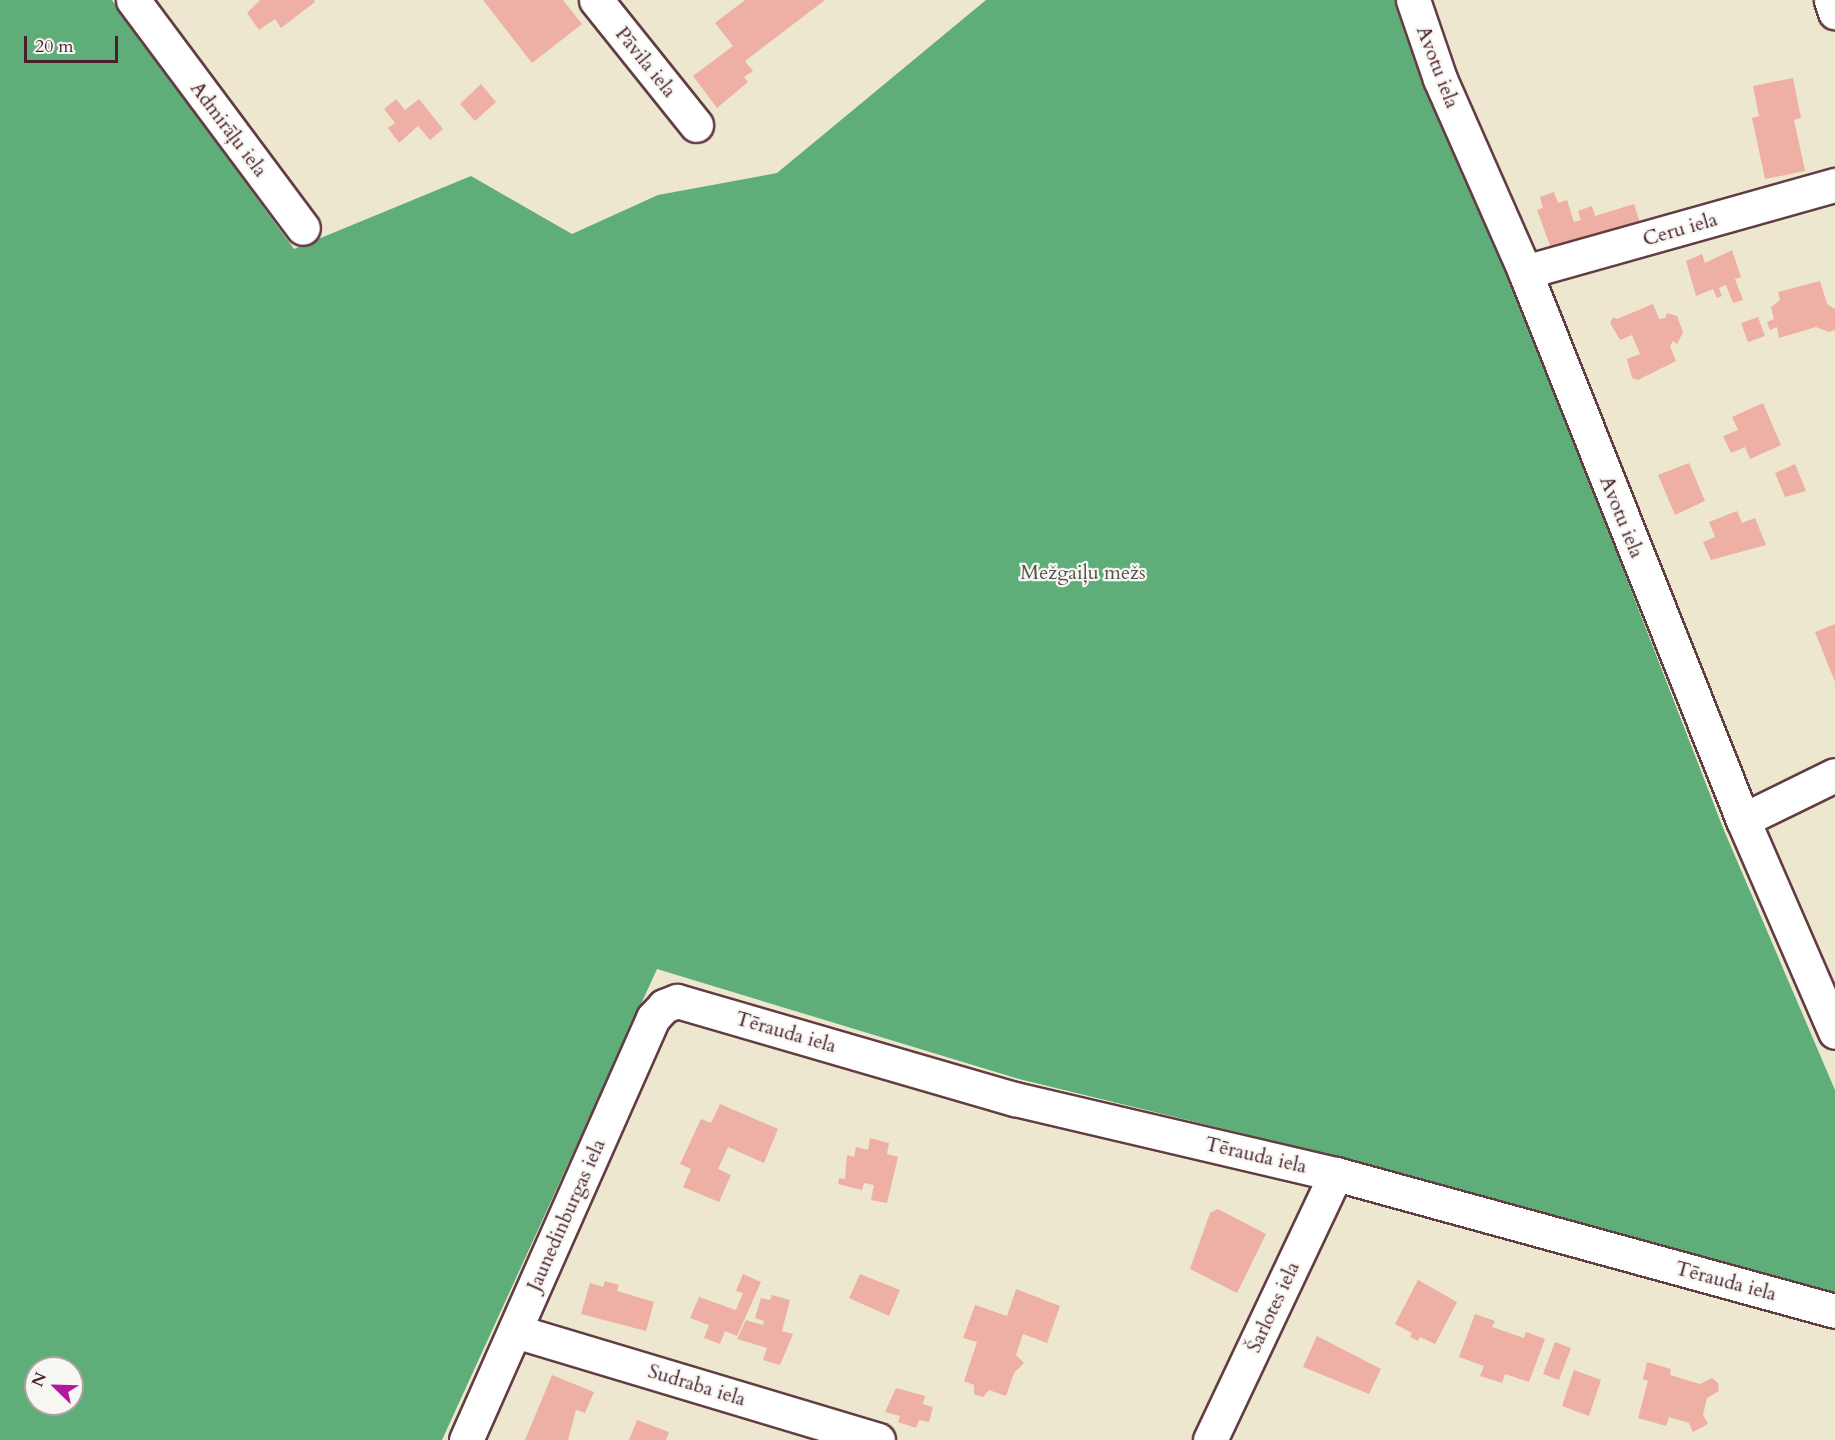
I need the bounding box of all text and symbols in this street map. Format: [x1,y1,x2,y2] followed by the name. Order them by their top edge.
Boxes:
[610,22,682,102] street label: Pāvila iela
[1411,22,1465,112] street label: Avotu iela
[27,24,122,62] scale bar
[35,34,74,59] text: 20 m
[185,77,273,181] street label: Admirāļu iela
[1640,207,1720,251] street label: Ceru iela
[1595,473,1649,561] street label: Avotu iela
[1020,560,1146,584] park label: Mežgaiļu mežs
[733,1006,839,1058] street label: Tērauda iela
[1203,1132,1309,1178] street label: Tērauda iela
[522,1135,610,1295] street label: Jaunedinburgas iela
[1673,1256,1779,1306] street label: Tērauda iela
[1241,1258,1305,1356] street label: Šarlotes iela
[24,1356,84,1416] north arrow
[645,1359,749,1411] street label: Sudraba iela
[26,1369,52,1390] text: N

